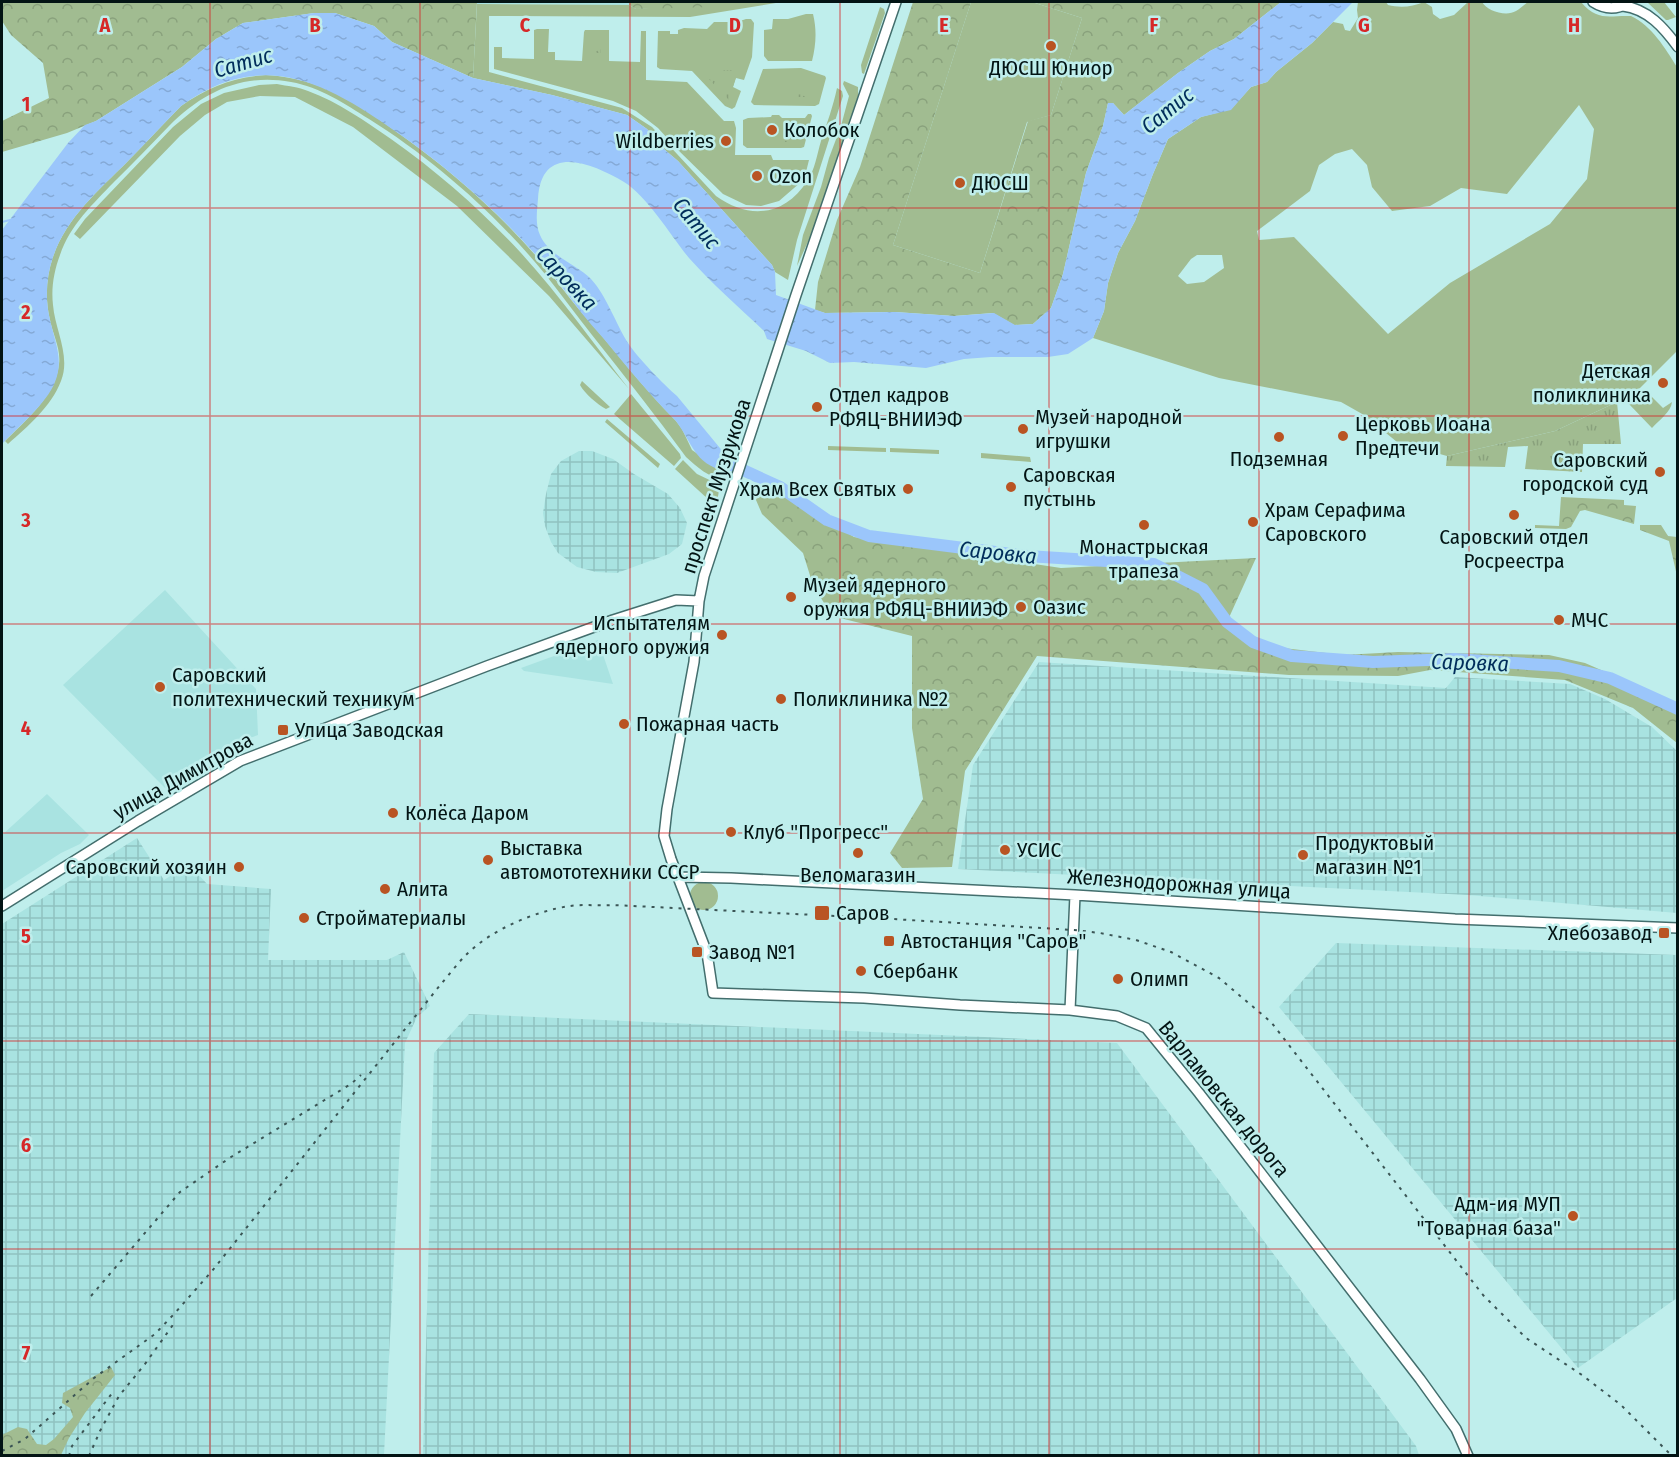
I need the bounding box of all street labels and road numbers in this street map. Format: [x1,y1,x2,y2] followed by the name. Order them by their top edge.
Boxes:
[675,395,757,577] street label: проспект Музрукова
[109,727,257,825] street label: улица Димитрова
[1066,863,1292,905] street label: Железнодорожная улица
[1153,1016,1295,1182] street label: Варламовская дорога

